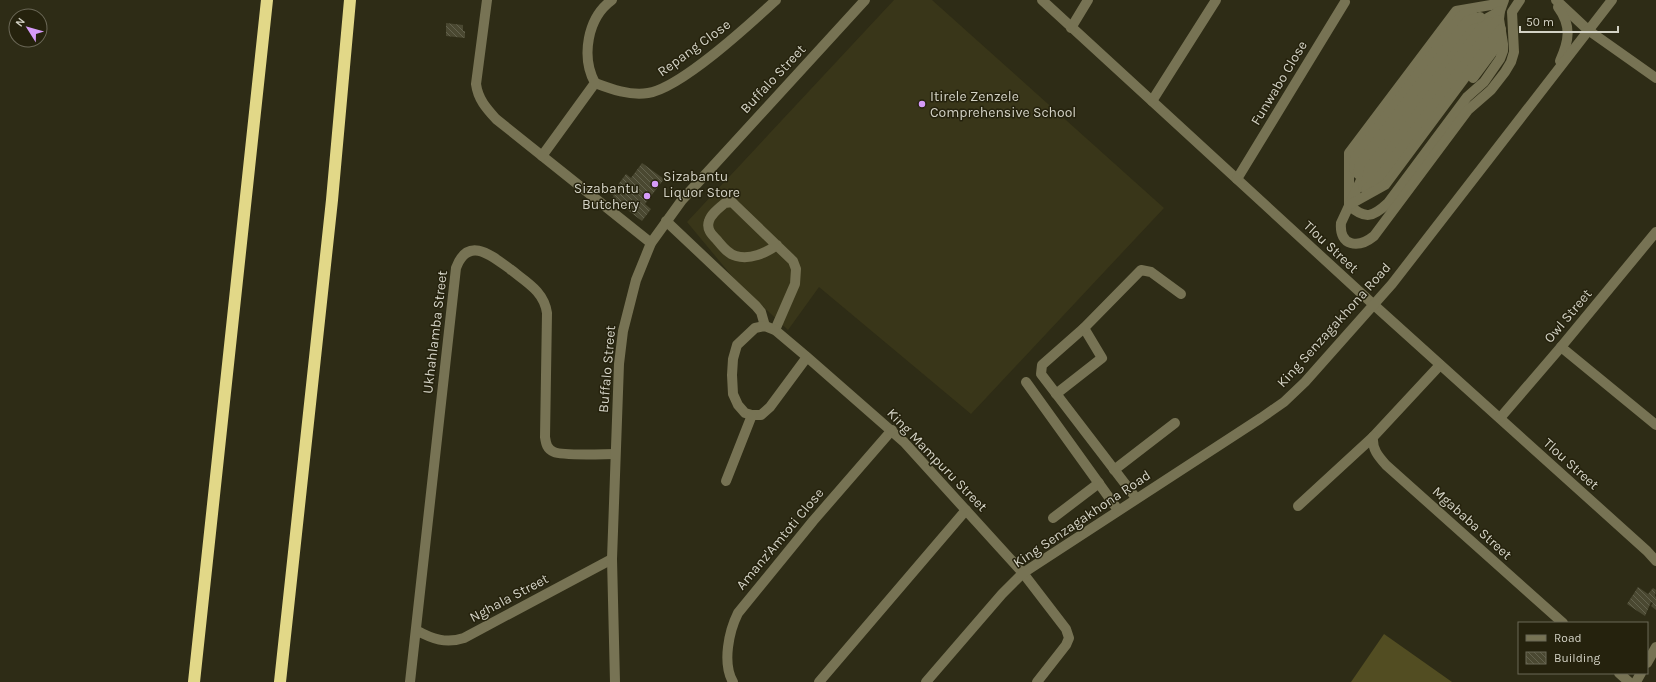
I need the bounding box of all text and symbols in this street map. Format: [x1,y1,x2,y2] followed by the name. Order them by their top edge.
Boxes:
[8,8,48,48] north arrow
[1520,8,1618,34] scale bar
[13,15,28,29] text: N
[1526,15,1554,29] text: 50 m
[654,16,734,80] street label: Repang Close
[1247,38,1311,128] street label: Funwabo Close
[737,41,809,117] street label: Buffalo Street
[930,88,1076,121] place label: Itirele Zenzele Comprehensive School
[917,99,927,109] marker: Itirele Zenzele Comprehensive School
[663,168,740,201] place label: Sizabantu Liquor Store
[650,179,660,189] marker: Sizabantu Liquor Store
[574,180,639,213] place label: Sizabantu Butchery
[642,191,652,201] marker: Sizabantu Butchery
[1300,217,1362,277] street label: Tlou Street
[1273,259,1395,391] street label: King Senzagakhona Road
[419,269,451,395] street label: Ukhahlamba Street
[1541,286,1595,346] street label: Owl Street
[595,325,619,413] street label: Buffalo Street
[883,405,991,515] street label: King Mampuru Street
[1540,435,1602,493] street label: Tlou Street
[1010,467,1154,571] street label: King Senzagakhona Road
[1429,483,1515,563] street label: Mgababa Street
[733,485,827,593] street label: Amanz'Amtoti Close
[467,570,551,626] street label: Nghala Street
[1518,622,1648,674] legend
[1554,631,1582,645] text: Road
[1554,651,1601,665] text: Building

